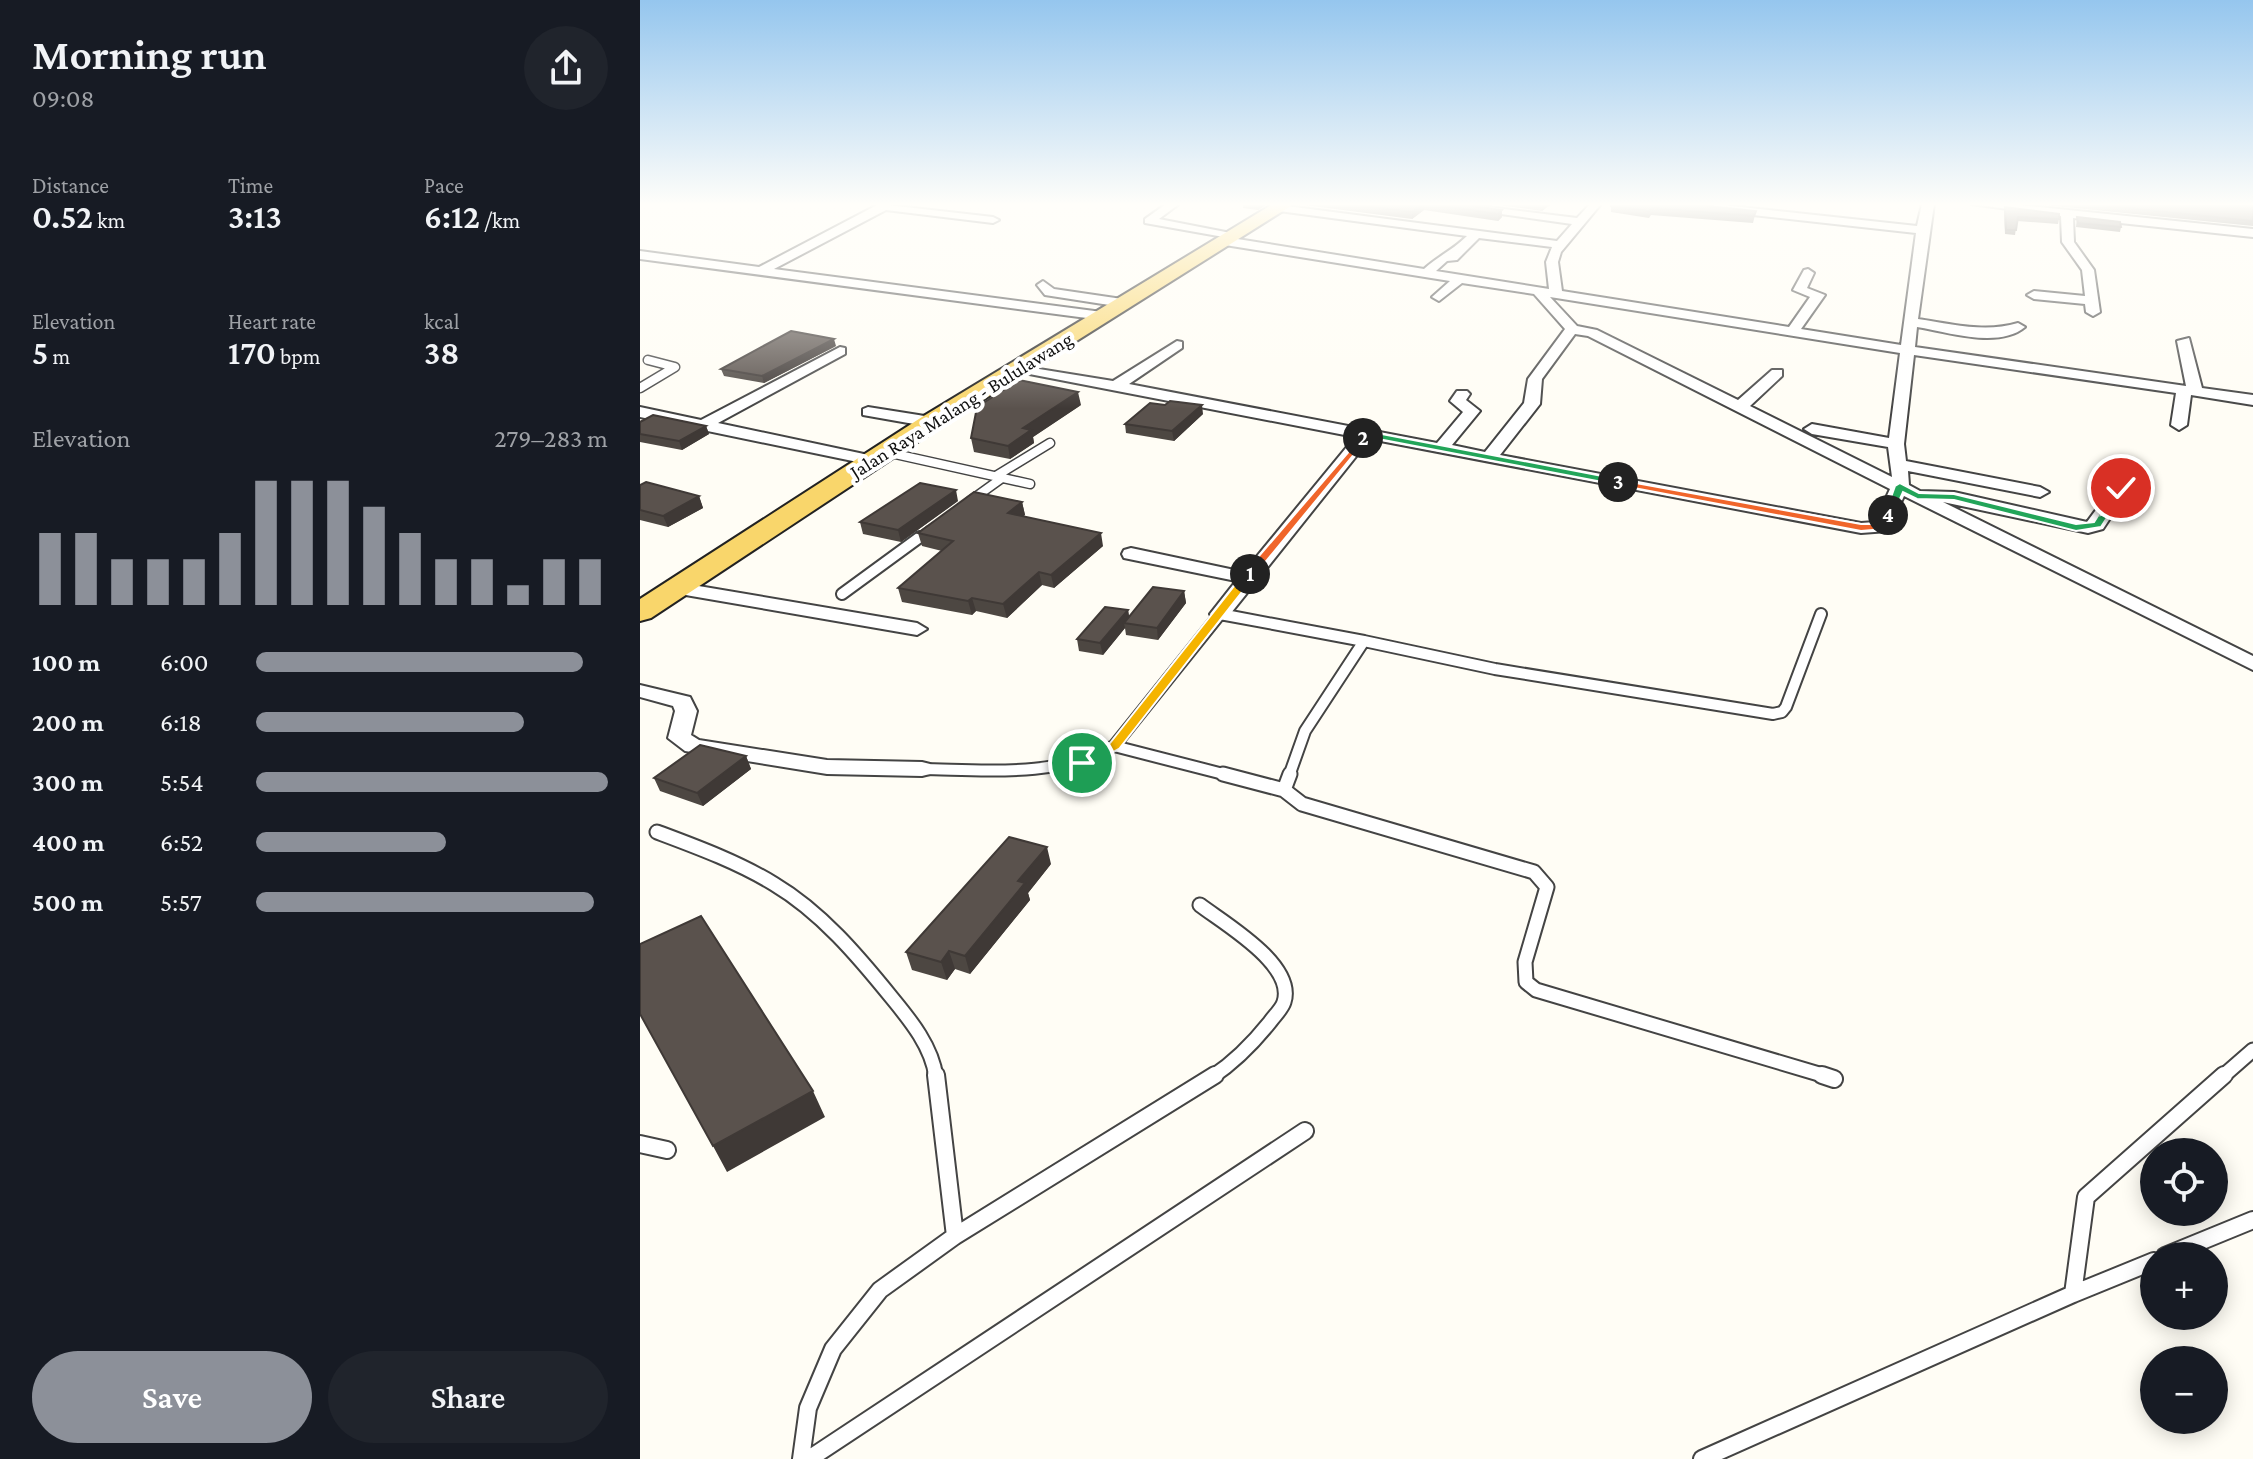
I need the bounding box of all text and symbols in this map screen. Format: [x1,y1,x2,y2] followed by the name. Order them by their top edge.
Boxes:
[524,26,608,110] button: share
[32,30,267,78] text: Morning run
[32,84,95,113] text: 09:08
[32,173,109,198] text: Distance
[228,173,273,198] text: Time
[424,173,464,198] text: Pace
[32,198,93,235] text: 0.52
[228,198,282,235] text: 3:13
[424,198,480,235] text: 6:12
[93,208,125,233] text: km
[480,208,520,233] text: /km
[32,309,115,334] text: Elevation
[228,309,316,334] text: Heart rate
[424,309,459,334] text: kcal
[844,327,1077,485] street label: Jalan Raya Malang - Bululawang
[32,334,48,371] text: 5
[228,334,276,371] text: 170
[424,334,460,371] text: 38
[48,344,70,369] text: m
[276,344,321,369] text: bpm
[1343,418,1383,458] pin: 2
[32,424,130,453] text: Elevation
[494,424,608,453] text: 279–283 m
[1357,425,1369,450] text: 2
[2087,454,2155,522] pin
[1598,462,1638,502] pin: 3
[2099,466,2143,510] icon: check
[1613,469,1623,494] text: 3
[1868,495,1908,535] pin: 4
[1882,502,1894,527] text: 4
[1230,554,1270,594] pin: 1
[1246,561,1254,586] text: 1
[32,648,100,677] text: 100 m
[160,648,209,677] text: 6:00
[32,708,104,737] text: 200 m
[160,708,202,737] text: 6:18
[1048,729,1116,797] pin
[1060,741,1104,785] icon: arrive
[32,768,103,797] text: 300 m
[160,768,204,797] text: 5:54
[32,828,105,857] text: 400 m
[160,828,203,857] text: 6:52
[32,888,103,917] text: 500 m
[160,888,202,917] text: 5:57
[2140,1138,2228,1434] map controls
[2140,1138,2228,1226] button: locate
[2140,1242,2228,1330] button: +
[2140,1346,2228,1434] button: −
[32,1351,312,1443] button: Save
[328,1351,608,1443] button: Share

